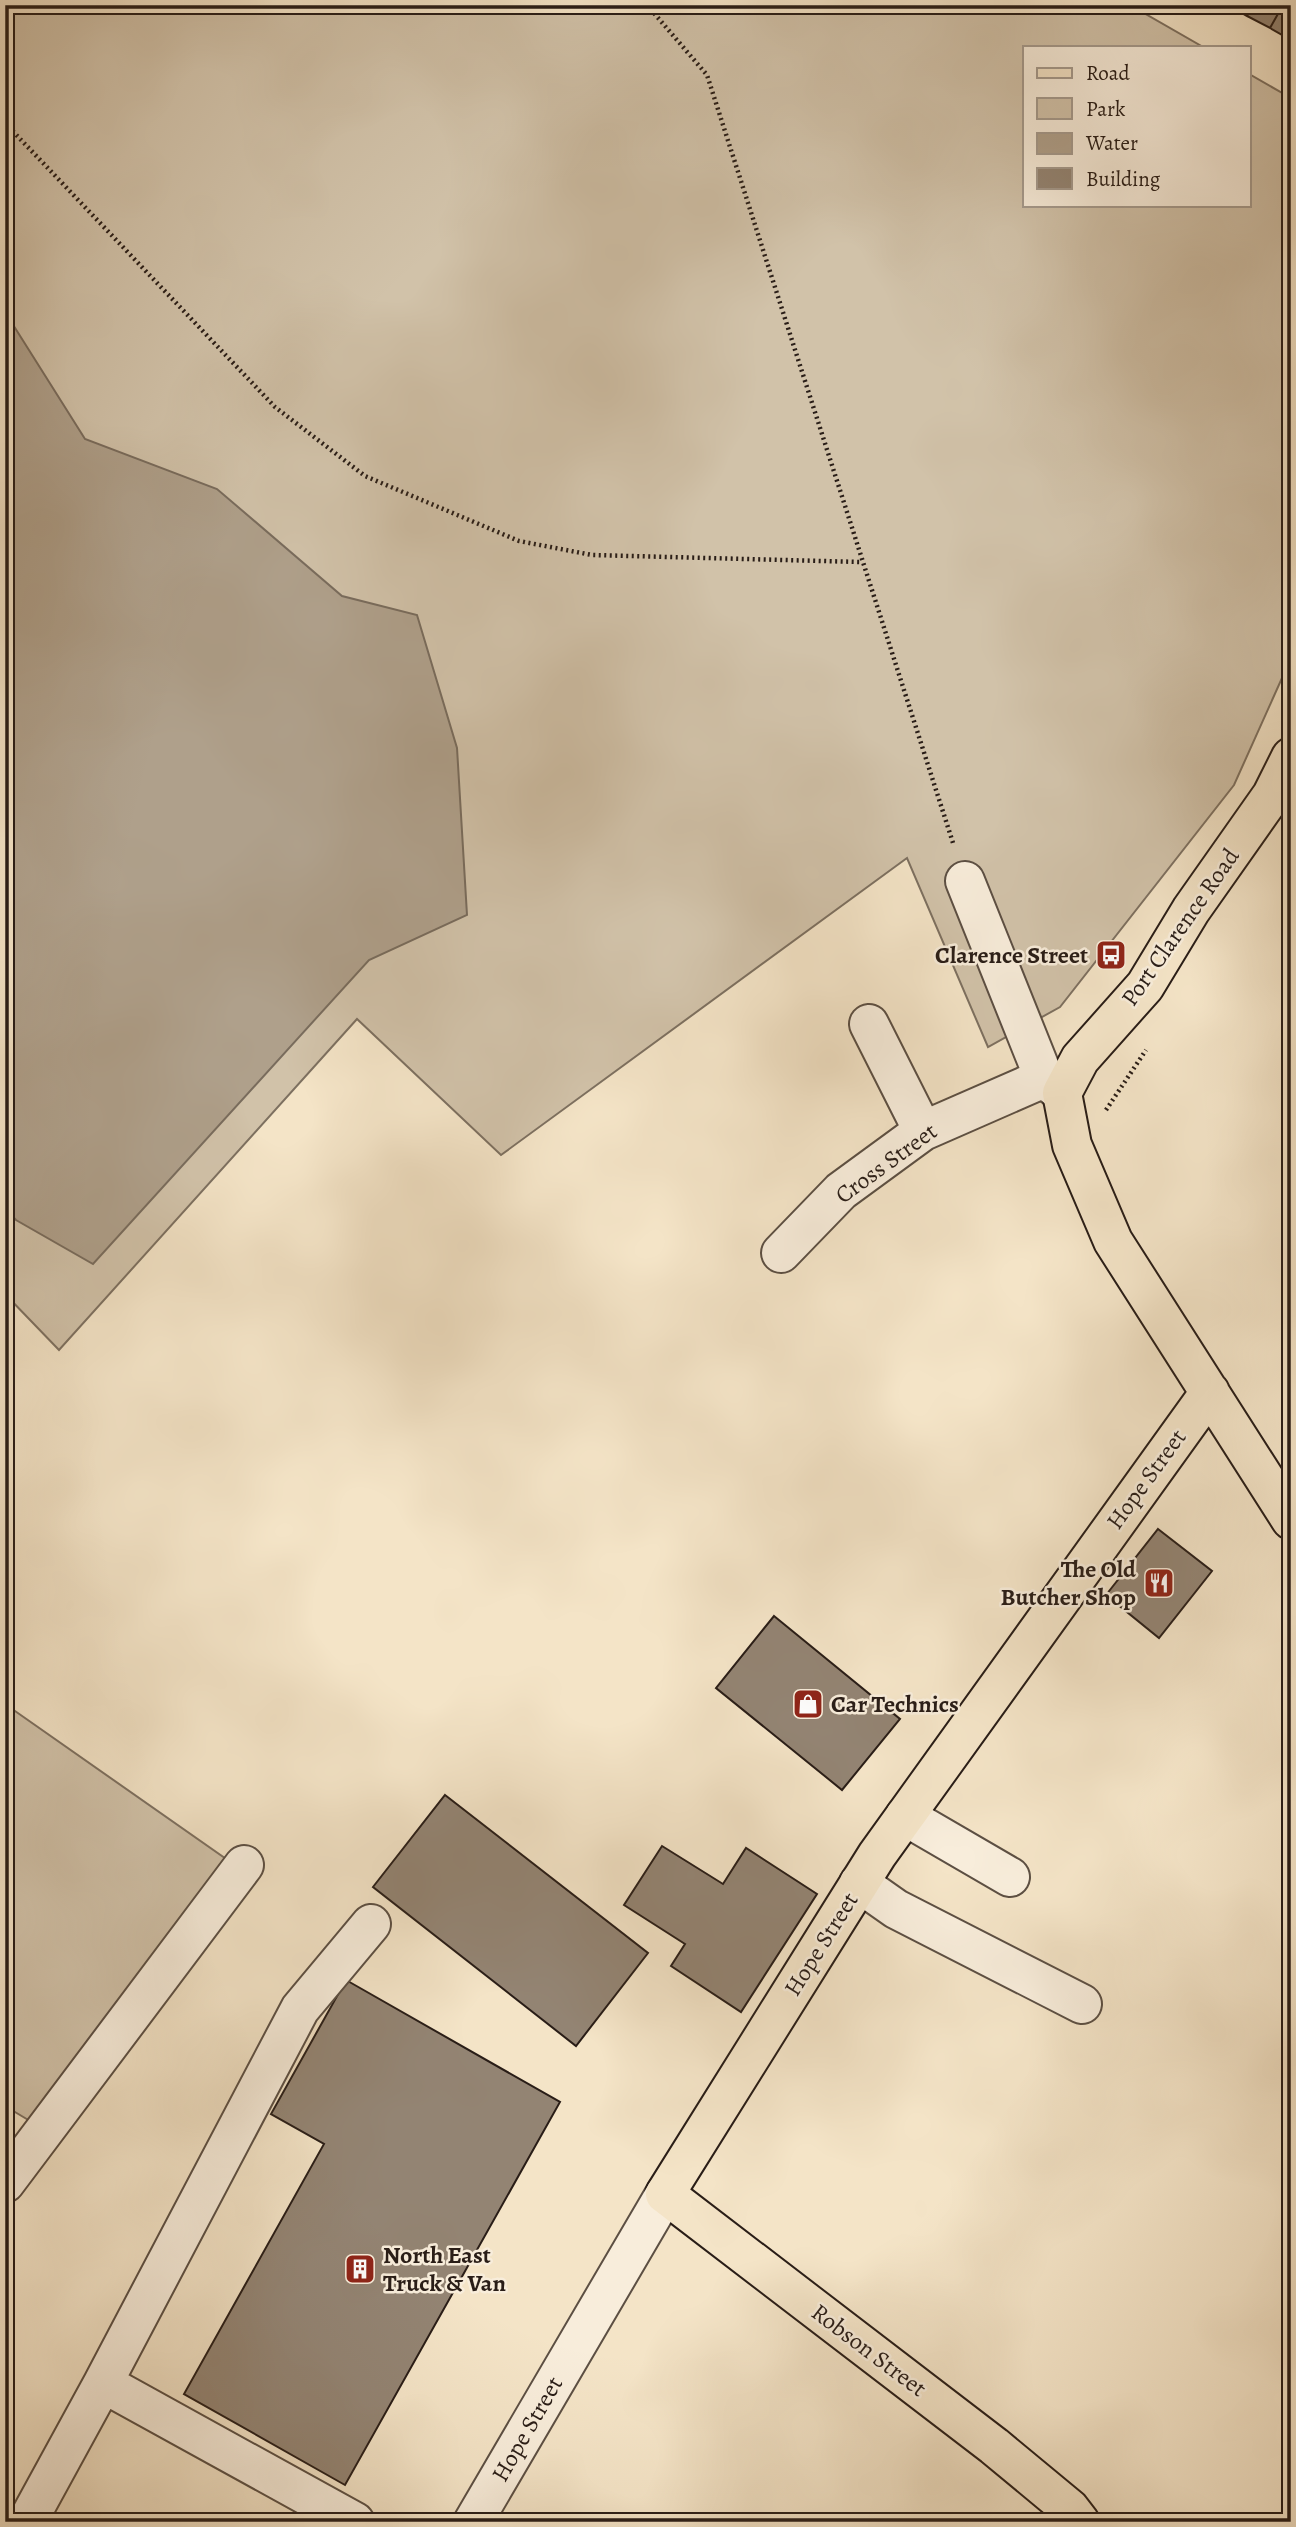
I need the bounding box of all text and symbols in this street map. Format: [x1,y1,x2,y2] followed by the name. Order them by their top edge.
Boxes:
[1023,46,1250,206] legend
[1086,59,1130,87] text: Road
[1086,95,1126,123] text: Park
[1085,129,1138,157] text: Water
[1086,165,1161,193] text: Building
[1114,841,1247,1012] street label: Port Clarence Road
[1094,938,1128,972] bus stop icon: Clarence Street
[935,939,1088,971] place label: Clarence Street
[829,1115,943,1211] street label: Cross Street
[1099,1422,1193,1536] street label: Hope Street
[1000,1553,1136,1613] place label: The Old Butcher Shop
[1142,1566,1176,1600] restaurant icon: The Old Butcher Shop
[791,1687,825,1721] shop icon: Car Technics
[831,1688,959,1720] place label: Car Technics
[776,1886,866,2002] street label: Hope Street
[383,2239,506,2299] place label: North East Truck & Van
[343,2252,377,2286] building icon: North East Truck & Van
[805,2296,933,2404] street label: Robson Street
[484,2370,570,2488] street label: Hope Street

